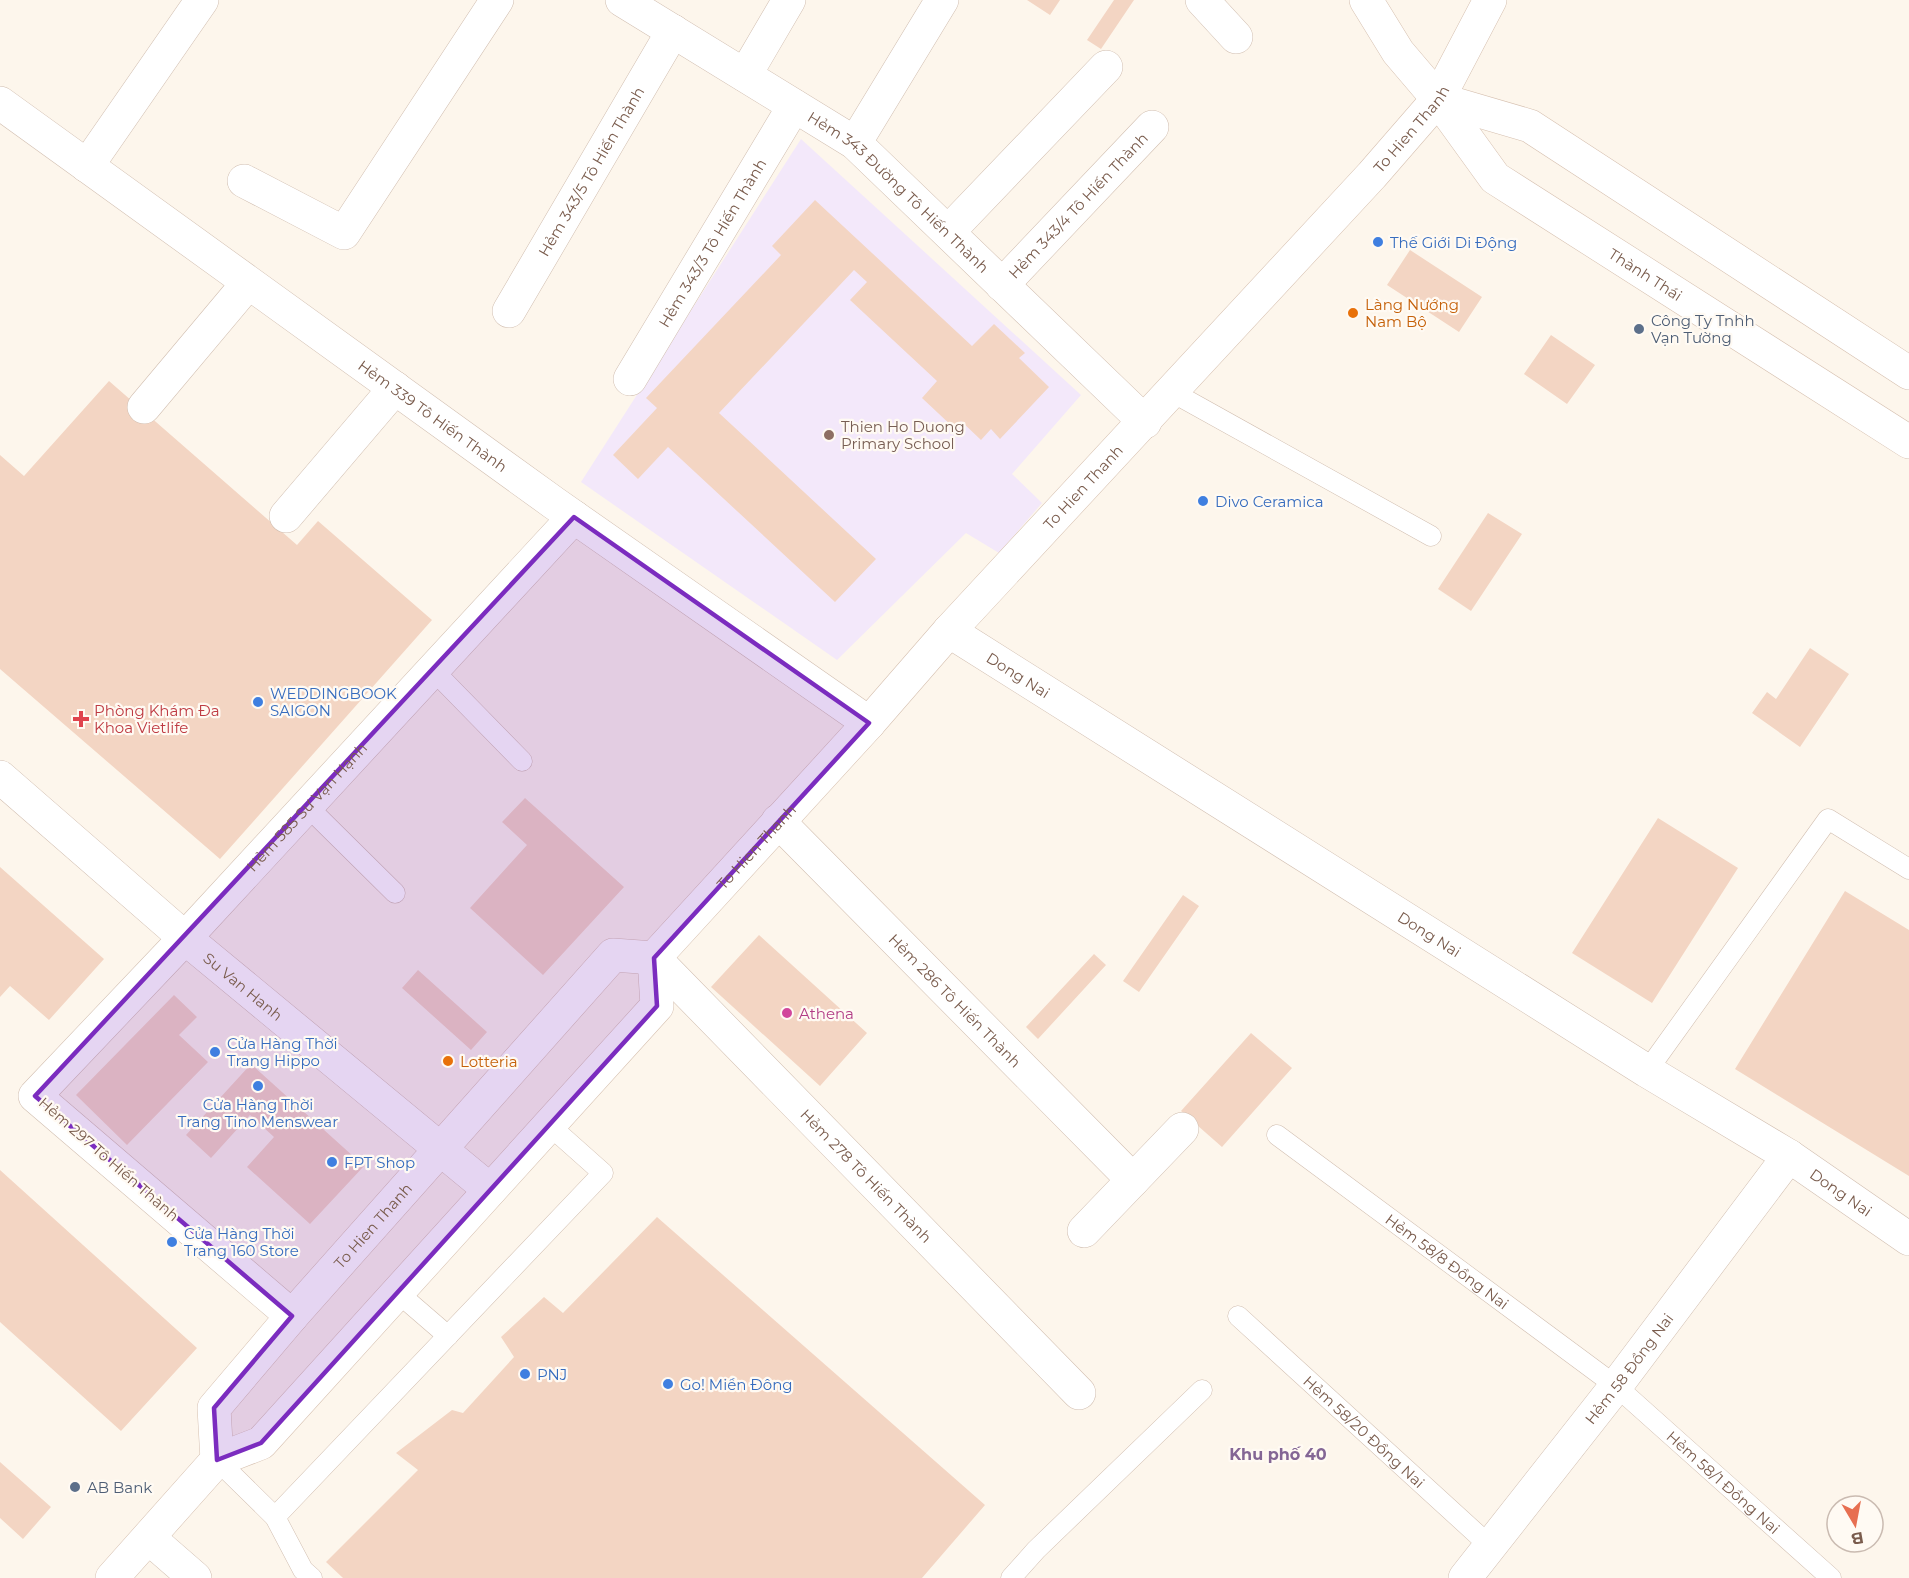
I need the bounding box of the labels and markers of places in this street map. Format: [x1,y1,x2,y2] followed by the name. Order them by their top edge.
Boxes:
[1390,233,1517,252] place label: Thế Giới Di Động
[1371,235,1385,249] marker: Thế Giới Di Động
[1365,295,1459,331] place label: Làng Nướng Nam Bộ
[1346,306,1360,320] marker: Làng Nướng Nam Bộ
[1651,311,1755,347] place label: Công Ty Tnhh Vạn Tường
[1632,322,1646,336] marker: Công Ty Tnhh Vạn Tường
[841,417,965,453] place label: Thien Ho Duong Primary School
[822,428,836,442] marker: Thien Ho Duong Primary School
[1215,492,1324,511] place label: Divo Ceramica
[1196,494,1210,508] marker: Divo Ceramica
[270,684,397,720] place label: WEDDINGBOOK SAIGON
[251,695,265,709] marker: WEDDINGBOOK SAIGON
[94,701,219,737] place label: Phòng Khám Đa Khoa Vietlife
[72,710,90,728] marker: Phòng Khám Đa Khoa Vietlife
[799,1004,854,1023] place label: Athena
[780,1006,794,1020] marker: Athena
[227,1034,338,1070] place label: Cửa Hàng Thời Trang Hippo
[208,1045,222,1059] marker: Cửa Hàng Thời Trang Hippo
[460,1052,518,1071] place label: Lotteria
[441,1054,455,1068] marker: Lotteria
[251,1079,265,1093] marker: Cửa Hàng Thời Trang Tino Menswear
[178,1095,338,1131] place label: Cửa Hàng Thời Trang Tino Menswear
[344,1153,415,1172] place label: FPT Shop
[325,1155,339,1169] marker: FPT Shop
[184,1224,299,1260] place label: Cửa Hàng Thời Trang 160 Store
[165,1235,179,1249] marker: Cửa Hàng Thời Trang 160 Store
[537,1365,567,1384] place label: PNJ
[518,1367,532,1381] marker: PNJ
[680,1375,793,1394] place label: Go! Miền Đông
[661,1377,675,1391] marker: Go! Miền Đông
[87,1478,152,1497] place label: AB Bank
[68,1480,82,1494] marker: AB Bank

